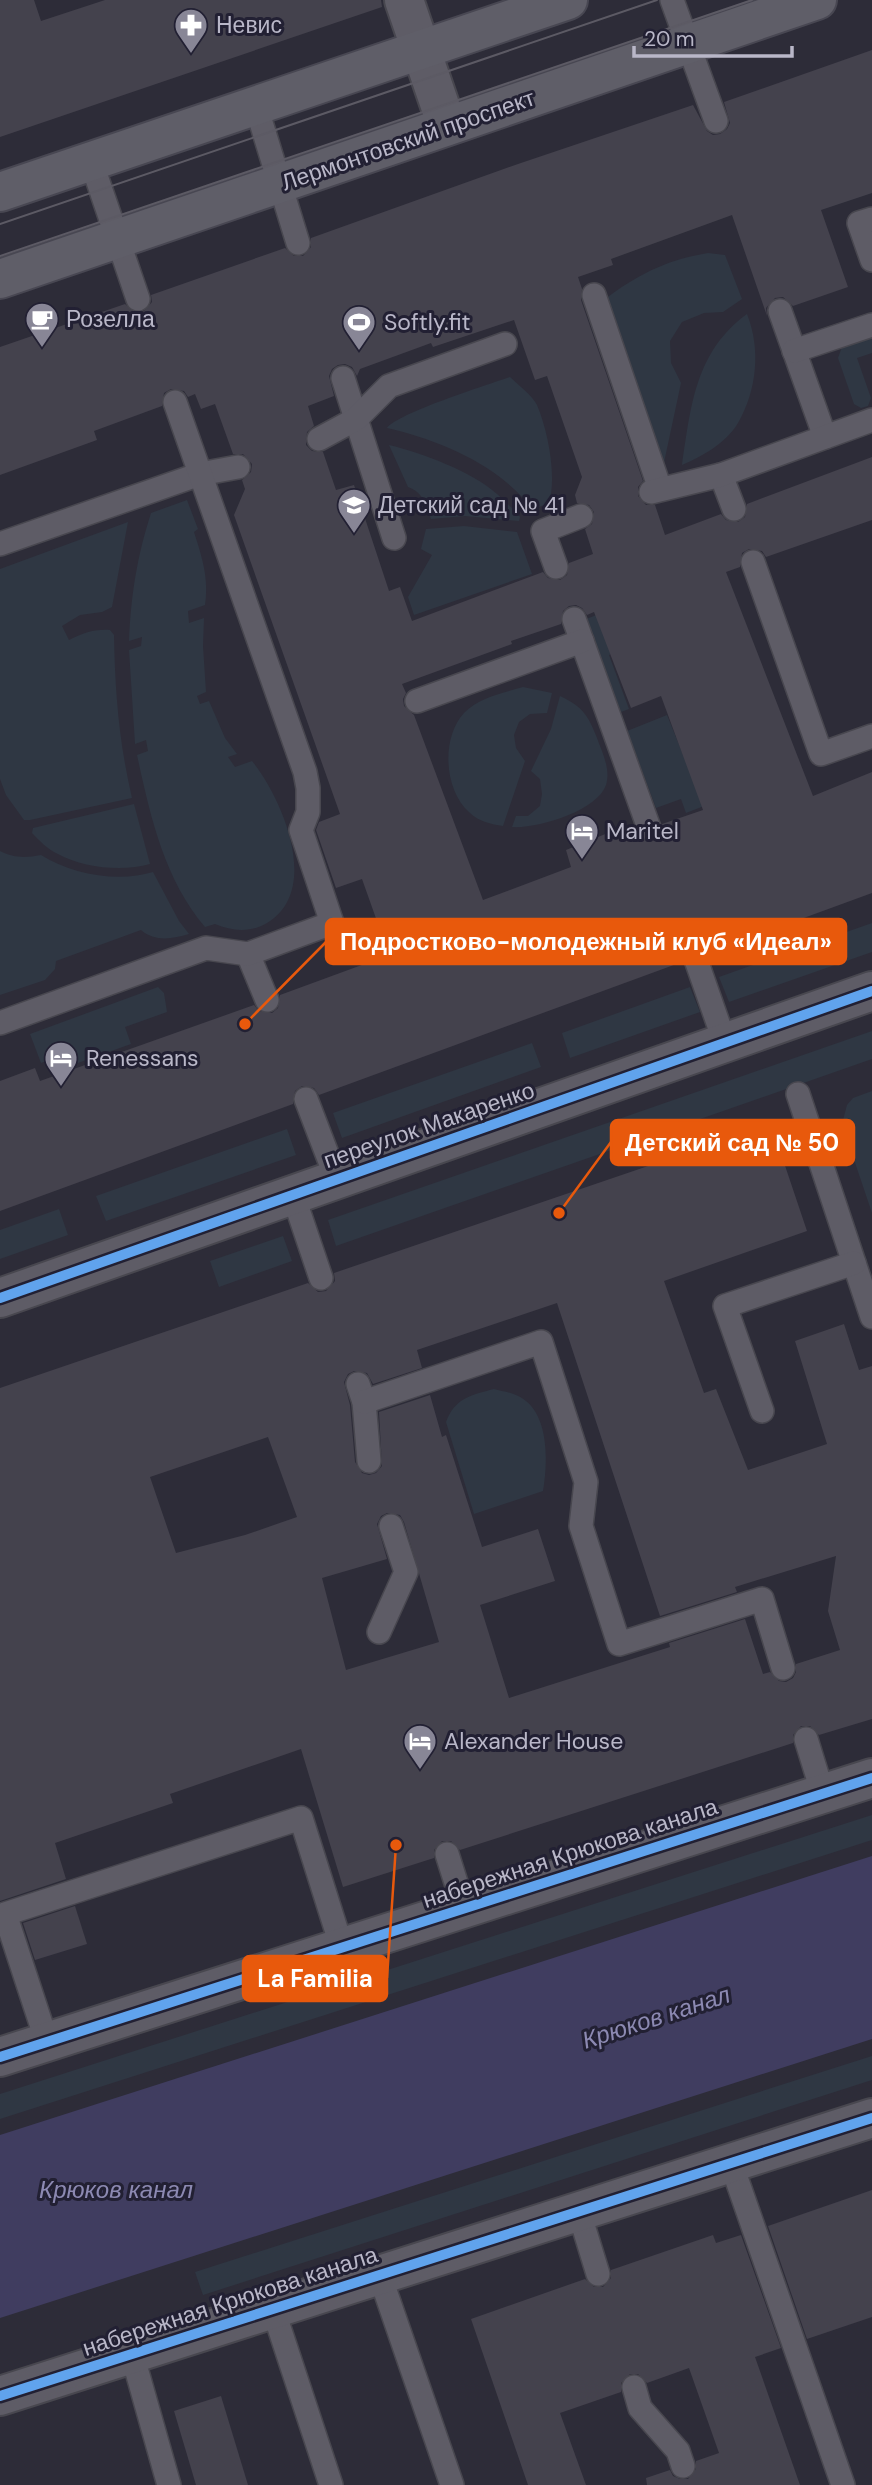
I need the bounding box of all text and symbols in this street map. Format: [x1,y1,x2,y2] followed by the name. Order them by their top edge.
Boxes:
[172,6,210,55] pharmacy icon: Невис
[216,10,282,40] place label: Невис
[634,14,792,58] scale bar
[644,25,695,53] text: 20 m
[277,82,539,197] street label: Лермонтовский проспект
[23,300,61,349] cafe icon: Розелла
[340,303,378,352] sports icon: Softly.fit
[66,304,155,334] place label: Розелла
[384,307,471,337] place label: Softly.fit
[335,486,373,535] school or university icon: Детский сад № 41
[378,490,565,520] place label: Детский сад № 41
[563,812,601,861] hotel icon: Maritel
[606,816,679,846] place label: Maritel
[326,919,846,964] callout: Подростково-молодежный клуб «Идеал»
[340,926,832,957] text: Подростково-молодежный клуб «Идеал»
[42,1039,80,1088] hotel icon: Renessans
[86,1043,199,1073] place label: Renessans
[320,1075,538,1175] street label: переулок Макаренко
[611,1120,854,1165] callout: Детский сад № 50
[625,1127,839,1158] text: Детский сад № 50
[401,1722,439,1771] hotel icon: Alexander House
[444,1726,623,1756] place label: Alexander House
[419,1791,722,1915] street label: набережная Крюкова канала
[243,1956,387,2001] callout: La Familia
[257,1963,373,1994] text: La Familia
[578,1978,734,2056] water label: Крюков канал
[39,2174,193,2205] water label: Крюков канал
[79,2239,382,2363] street label: набережная Крюкова канала

